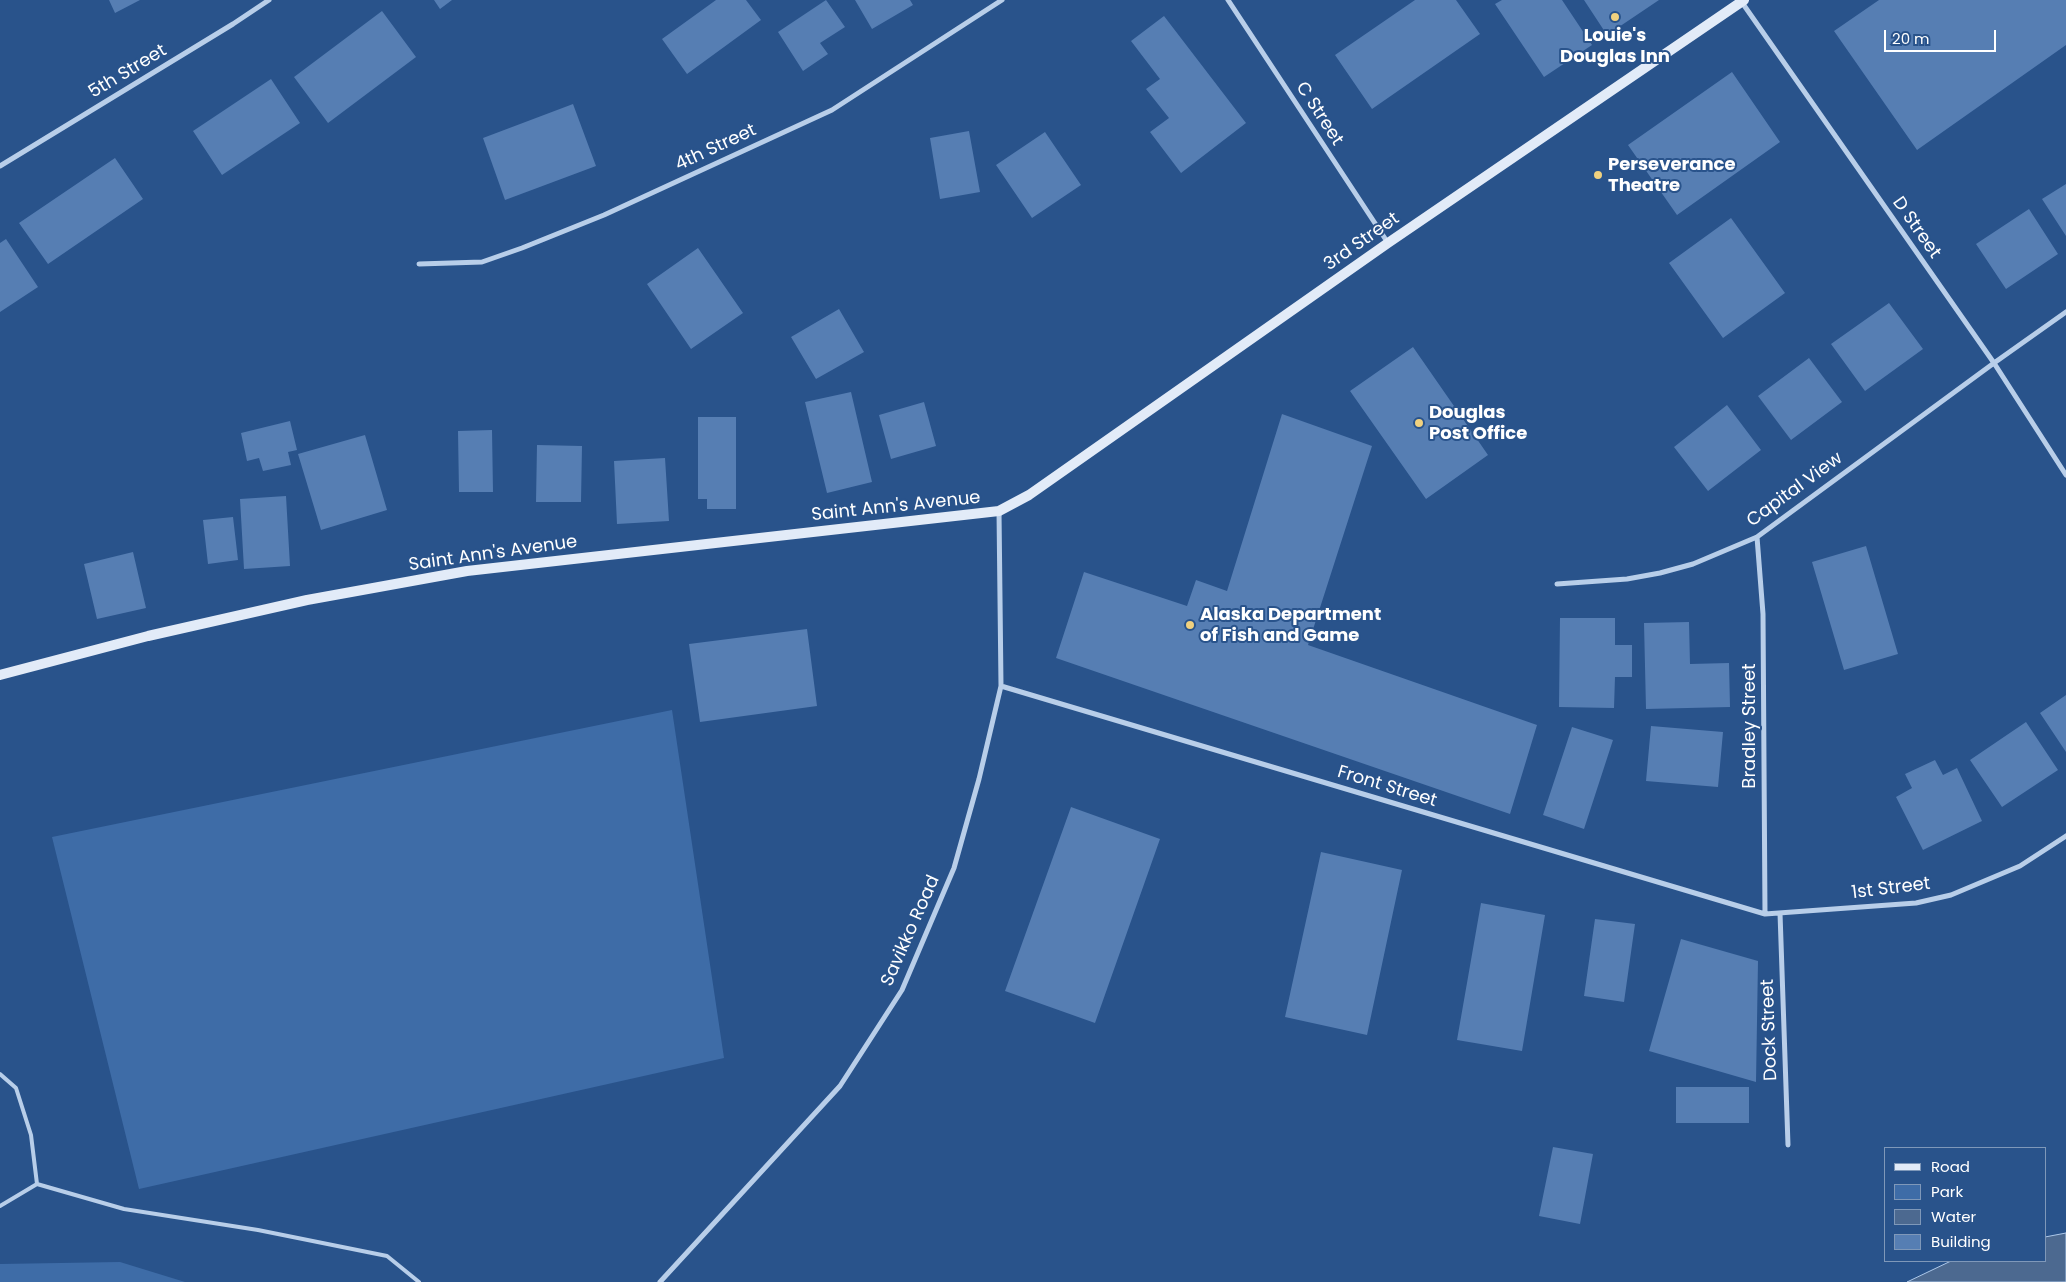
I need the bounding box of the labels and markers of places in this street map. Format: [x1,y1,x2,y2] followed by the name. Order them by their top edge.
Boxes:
[1609,11,1621,23] marker: Louie's Douglas Inn
[1560,25,1670,68] place label: Louie's Douglas Inn
[1608,154,1736,196] place label: Perseverance Theatre
[1592,169,1604,181] marker: Perseverance Theatre
[1429,402,1527,444] place label: Douglas Post Office
[1413,417,1425,429] marker: Douglas Post Office
[1200,604,1381,646] place label: Alaska Department of Fish and Game
[1184,619,1196,631] marker: Alaska Department of Fish and Game

